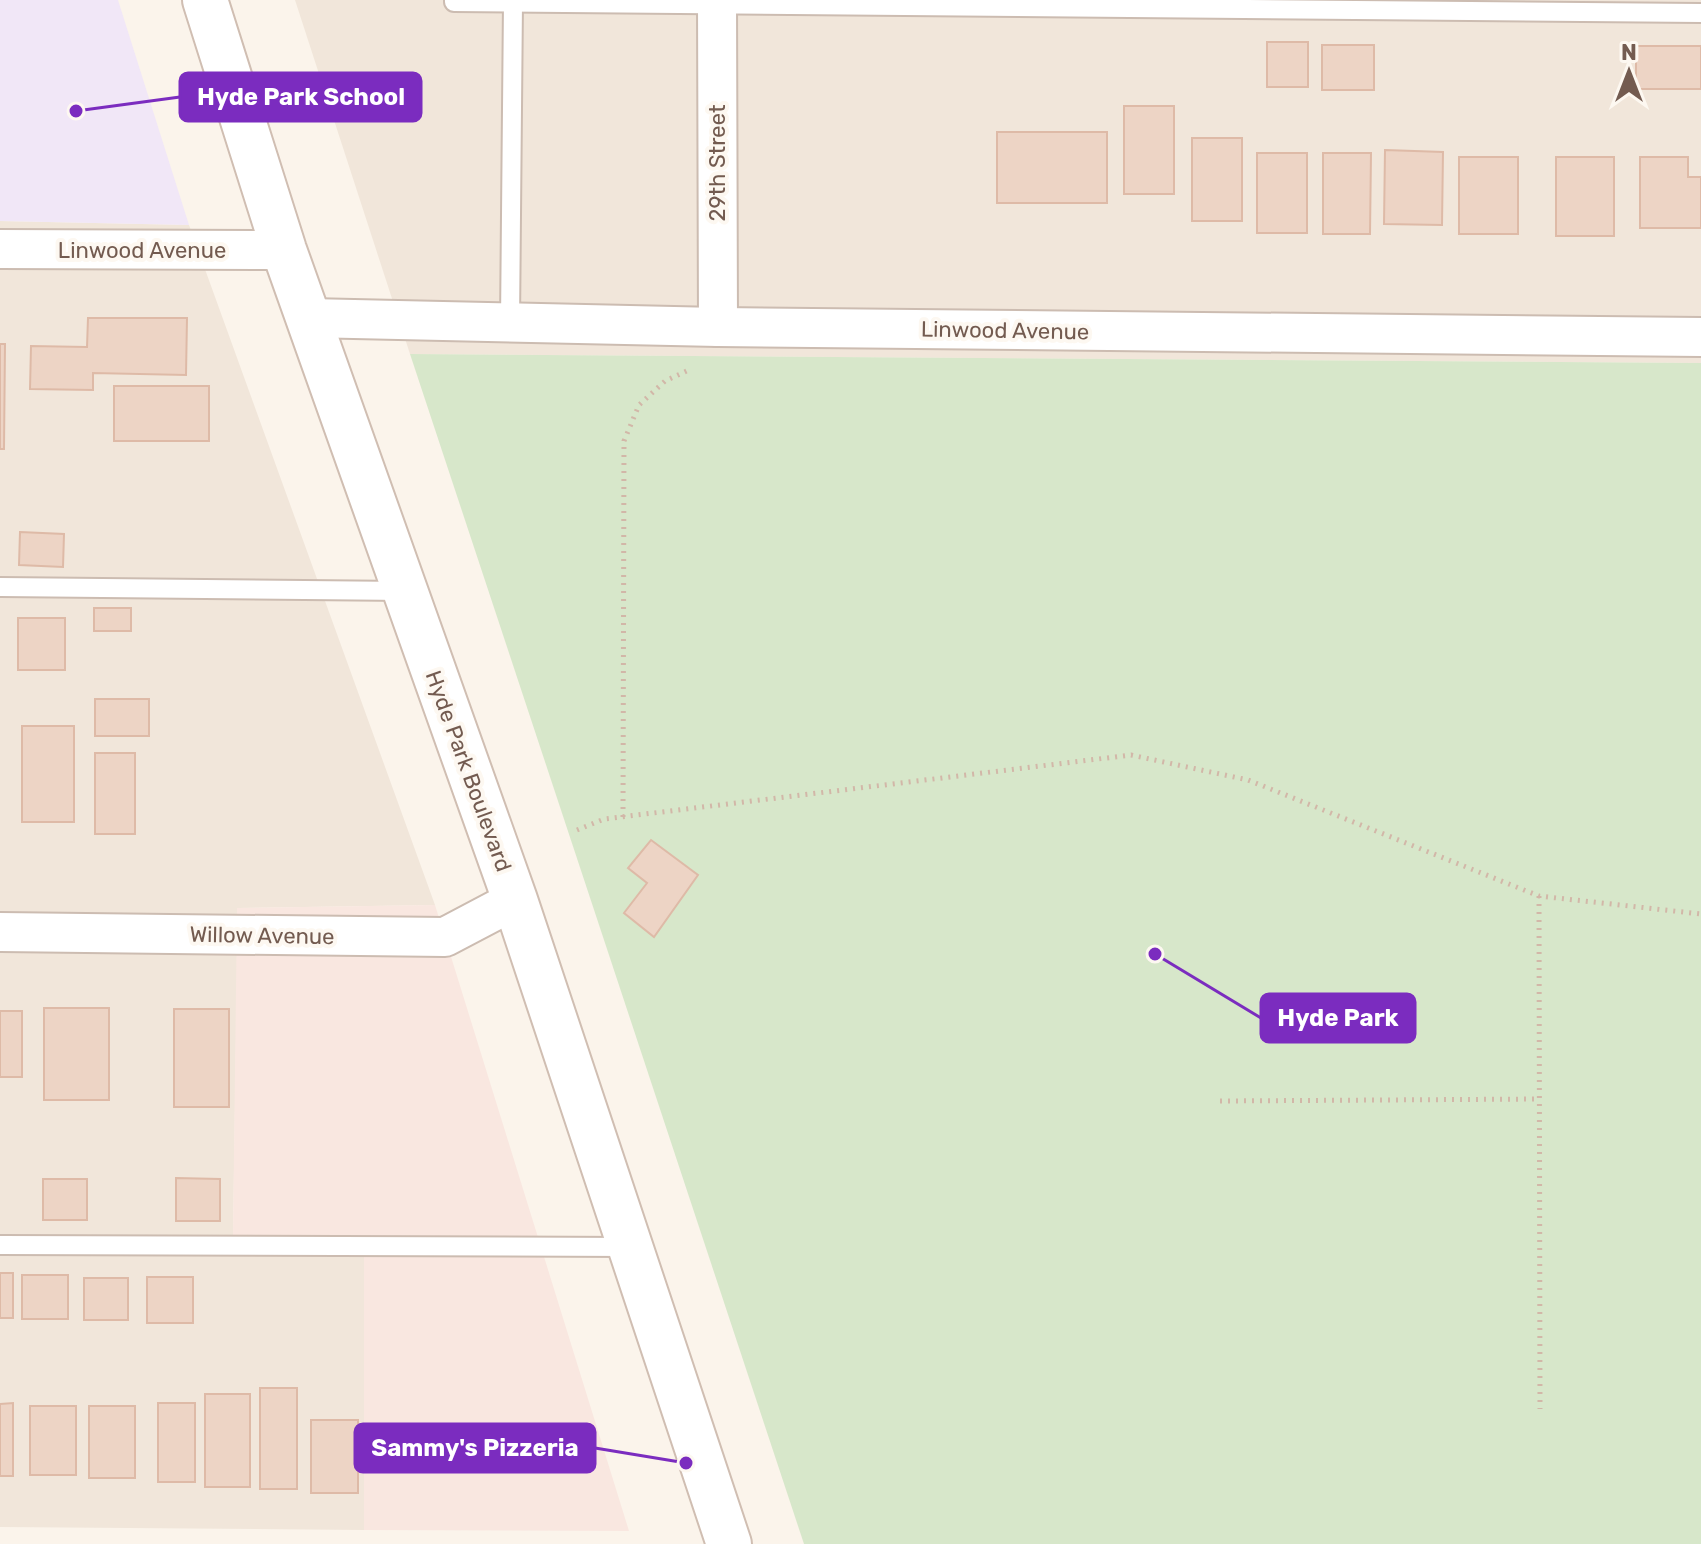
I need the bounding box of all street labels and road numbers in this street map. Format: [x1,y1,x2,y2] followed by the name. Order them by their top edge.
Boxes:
[704,104,731,221] street label: 29th Street
[58,237,226,264] street label: Linwood Avenue
[921,316,1089,345] street label: Linwood Avenue
[420,667,517,875] street label: Hyde Park Boulevard
[189,921,335,950] street label: Willow Avenue

